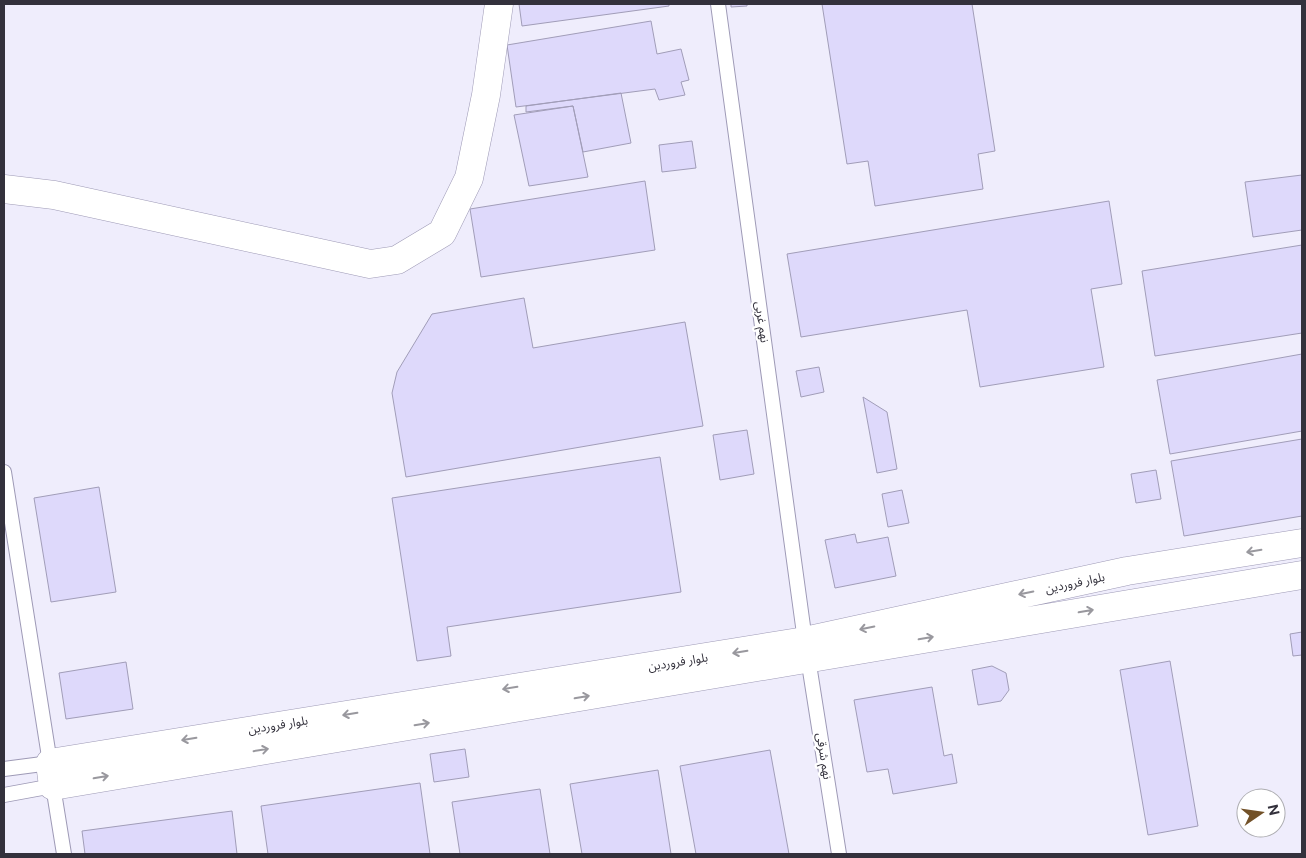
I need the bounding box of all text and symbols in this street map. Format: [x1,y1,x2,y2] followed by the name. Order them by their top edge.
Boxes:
[750,300,772,344] street label: نهم غربی
[1246,546,1262,556] one-way arrow
[1044,570,1106,596] street label: بلوار فروردین
[1018,589,1034,598] one-way arrow
[1077,606,1093,616] one-way arrow
[859,624,875,633] one-way arrow
[917,633,933,643] one-way arrow
[732,647,748,657] one-way arrow
[647,650,709,674] street label: بلوار فروردین
[502,684,518,694] one-way arrow
[573,692,589,702] one-way arrow
[342,709,358,719] one-way arrow
[247,713,309,737] street label: بلوار فروردین
[413,719,429,729] one-way arrow
[811,732,835,781] street label: نهم شرقی
[182,735,198,745] one-way arrow
[253,745,269,755] one-way arrow
[93,772,109,782] one-way arrow
[1236,788,1286,838] north arrow
[1265,803,1283,817] text: N

